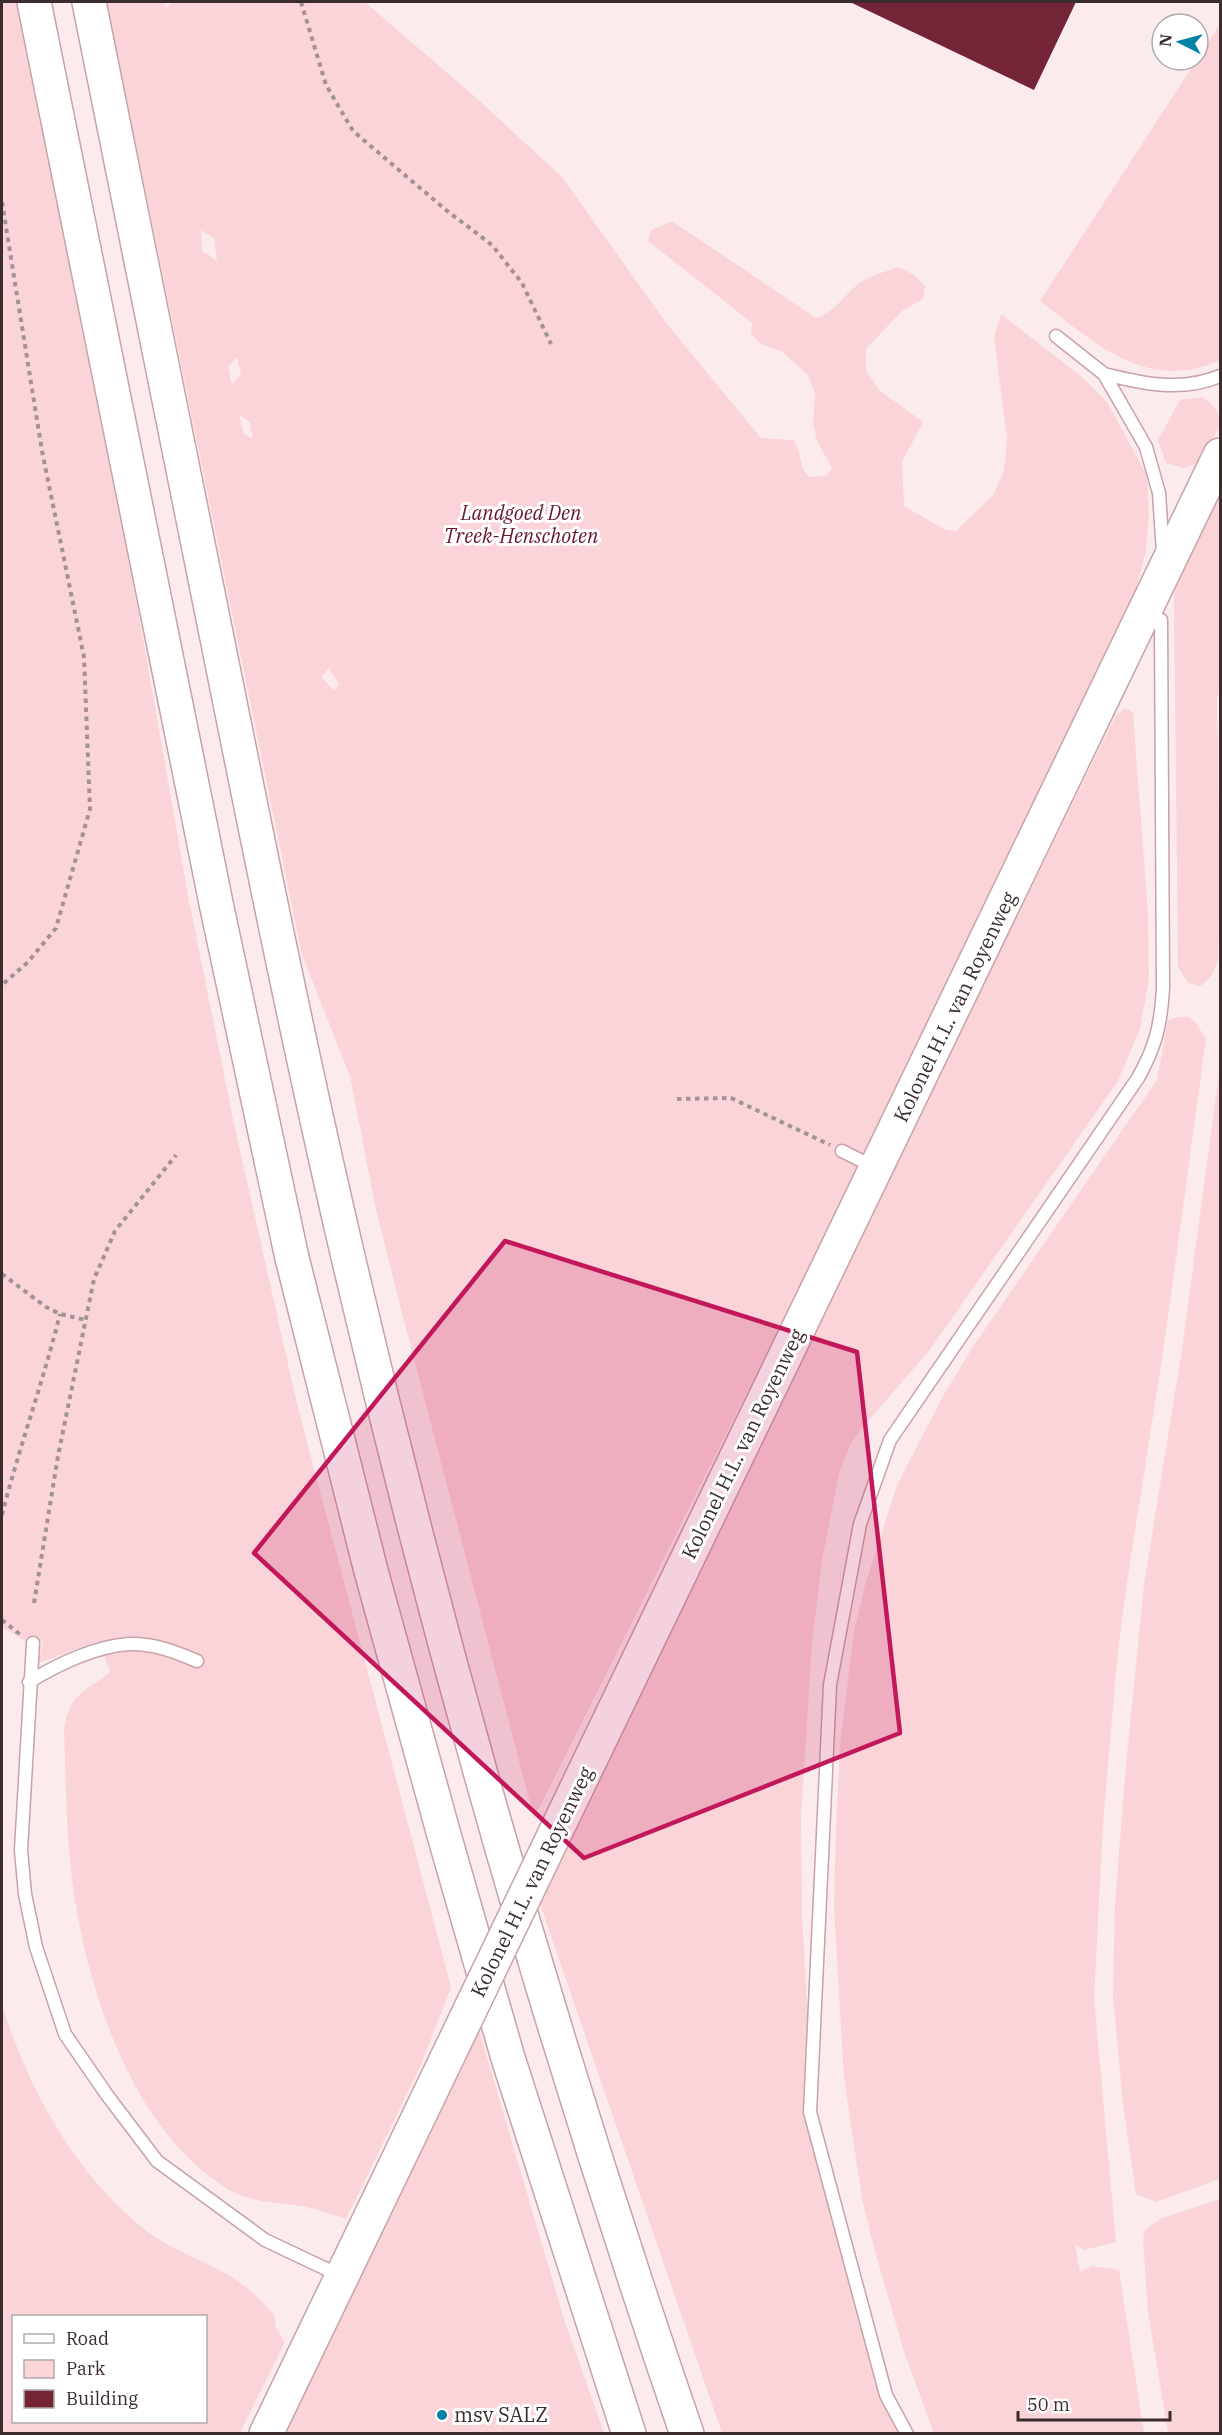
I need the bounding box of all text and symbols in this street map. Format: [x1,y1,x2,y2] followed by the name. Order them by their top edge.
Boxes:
[1150,12,1210,72] north arrow
[1154,33,1176,48] text: N
[444,499,599,549] park label: Landgoed Den Treek-Henschoten
[887,887,1022,1126] street label: Kolonel H.L. van Royenweg
[675,1324,810,1563] street label: Kolonel H.L. van Royenweg
[464,1762,599,2001] street label: Kolonel H.L. van Royenweg
[12,2315,207,2423] legend
[66,2327,109,2350] text: Road
[66,2357,106,2380] text: Park
[1018,2384,1170,2422] scale bar
[66,2387,138,2410] text: Building
[1027,2393,1070,2416] text: 50 m
[454,2401,548,2428] place label: msv SALZ
[435,2408,449,2422] marker: msv SALZ

